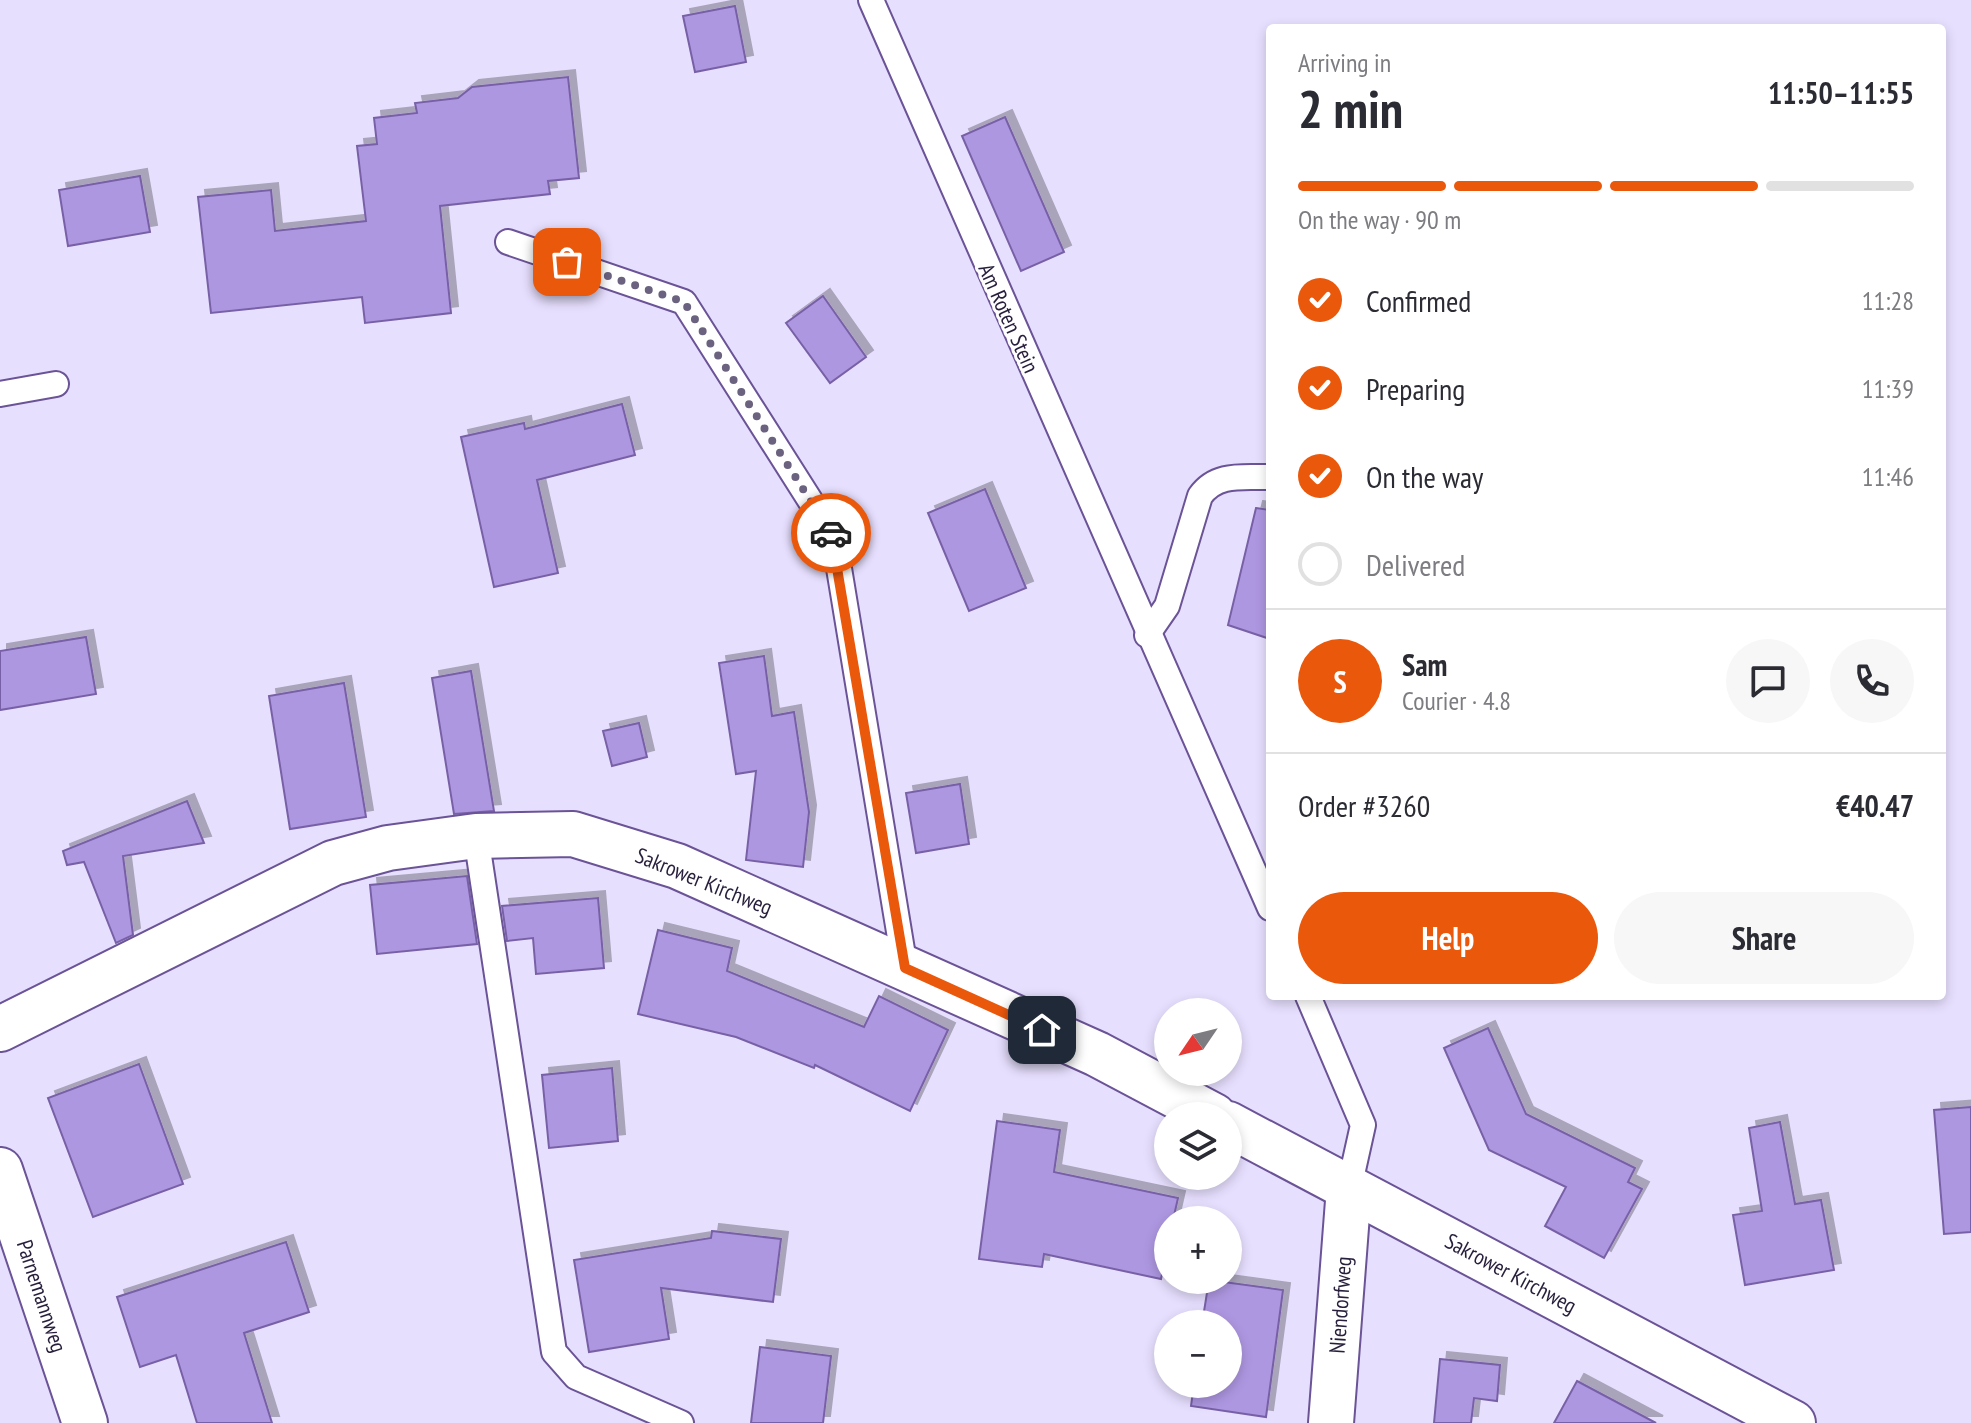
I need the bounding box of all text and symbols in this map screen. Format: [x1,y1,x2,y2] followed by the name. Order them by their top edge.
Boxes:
[1298,46,1391,79] text: Arriving in
[1768,73,1914,112] text: 11:50–11:55
[1298,75,1403,142] text: 2 min
[1298,203,1461,236] text: On the way · 90 m
[533,228,601,296] pin
[545,240,589,284] icon: bag
[972,259,1046,377] street label: Am Roten Stein
[1298,278,1342,322] icon: check
[1366,281,1471,320] text: Confirmed
[1862,284,1914,317] text: 11:28
[1298,366,1342,410] icon: check
[1366,369,1465,408] text: Preparing
[1862,372,1914,405] text: 11:39
[1298,454,1342,498] icon: check
[1366,457,1483,496] text: On the way
[1862,460,1914,493] text: 11:46
[791,493,871,573] courier
[809,511,853,555] icon: car
[1366,545,1465,584] text: Delivered
[1726,639,1810,723] button: chat
[1830,639,1914,723] button: phone
[1402,645,1447,684] text: Sam
[1333,662,1347,701] text: S
[1402,684,1511,717] text: Courier · 4.8
[1298,786,1430,825] text: Order #3260
[1836,786,1914,825] text: €40.47
[632,841,776,921] street label: Sakrower Kirchweg
[1298,892,1598,984] button: Help
[1614,892,1914,984] button: Share
[1008,996,1076,1064] pin
[1154,998,1242,1086] north arrow
[1154,998,1242,1398] map controls
[1020,1008,1064,1052] icon: home
[1154,1102,1242,1190] button: layers
[1154,1206,1242,1294] button: +
[1440,1227,1582,1319] street label: Sakrower Kirchweg
[11,1236,73,1356] street label: Parnemannweg
[1323,1256,1357,1354] street label: Niendorfweg
[1154,1310,1242,1398] button: −

